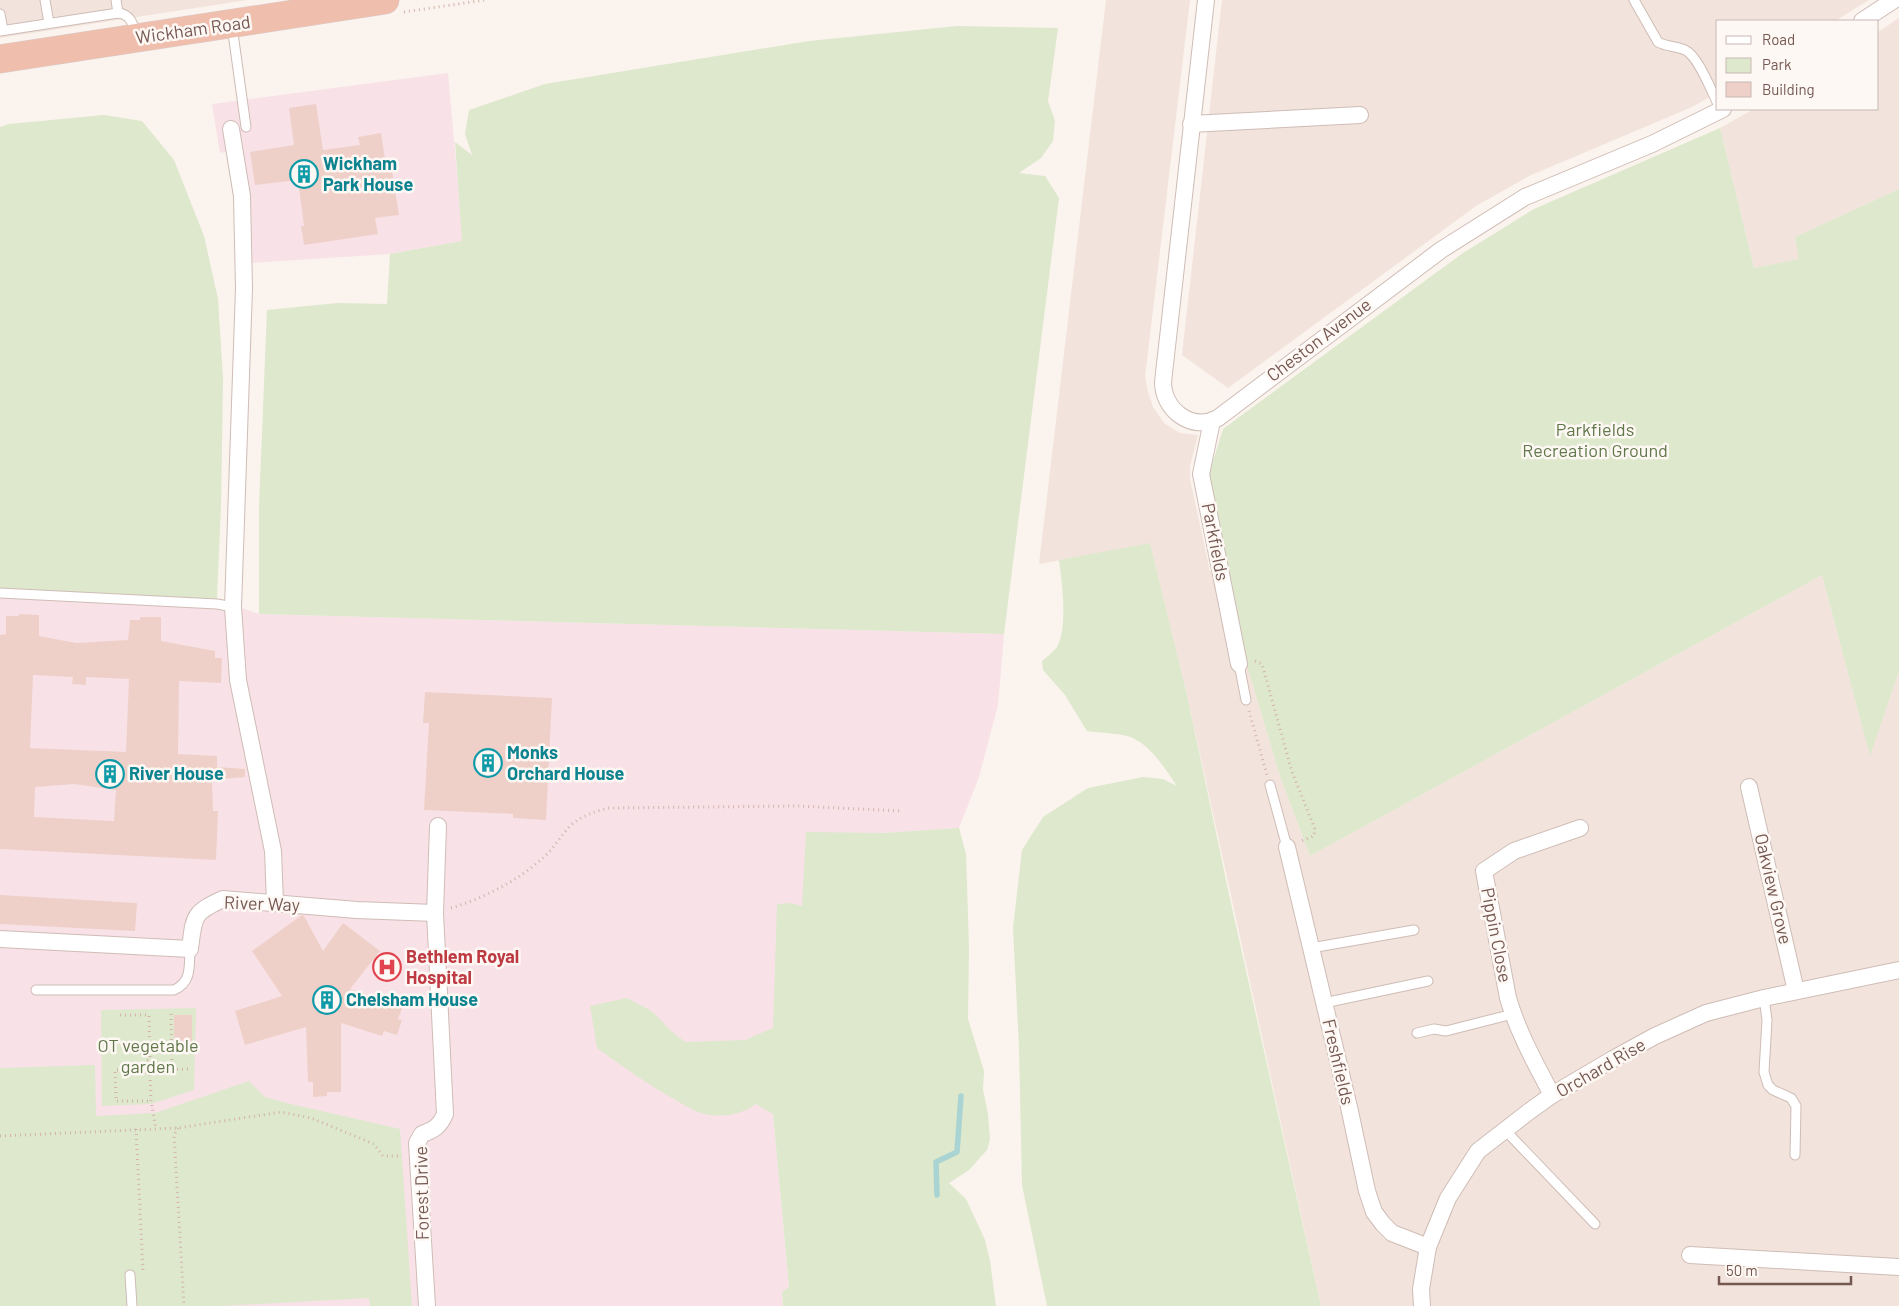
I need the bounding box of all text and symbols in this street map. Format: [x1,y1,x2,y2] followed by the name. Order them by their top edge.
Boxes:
[134,10,252,48] street label: Wickham Road
[1716,20,1879,110] legend
[1762,30,1795,48] text: Road
[1762,55,1792,73] text: Park
[1762,80,1815,98] text: Building
[323,152,413,195] place label: Wickham Park House
[289,159,319,189] building icon: Wickham Park House
[1262,293,1375,386] street label: Cheston Avenue
[1522,418,1668,461] park label: Parkfields Recreation Ground
[1198,501,1234,582] street label: Parkfields
[507,741,624,784] place label: Monks Orchard House
[473,748,503,778] building icon: Monks Orchard House
[95,759,125,789] building icon: River House
[129,762,224,784] place label: River House
[1751,831,1797,946] street label: Oakview Grove
[1477,886,1517,984] street label: Pippin Close
[224,891,300,915] street label: River Way
[406,945,519,988] place label: Bethlem Royal Hospital
[372,952,402,982] hospital icon: Bethlem Royal Hospital
[312,985,342,1015] building icon: Chelsham House
[346,988,478,1010] place label: Chelsham House
[1318,1017,1360,1107] street label: Freshfields
[1552,1033,1649,1102] street label: Orchard Rise
[97,1034,199,1077] park label: OT vegetable garden
[409,1146,433,1240] street label: Forest Drive
[1719,1254,1852,1286] scale bar
[1726,1261,1758,1279] text: 50 m

